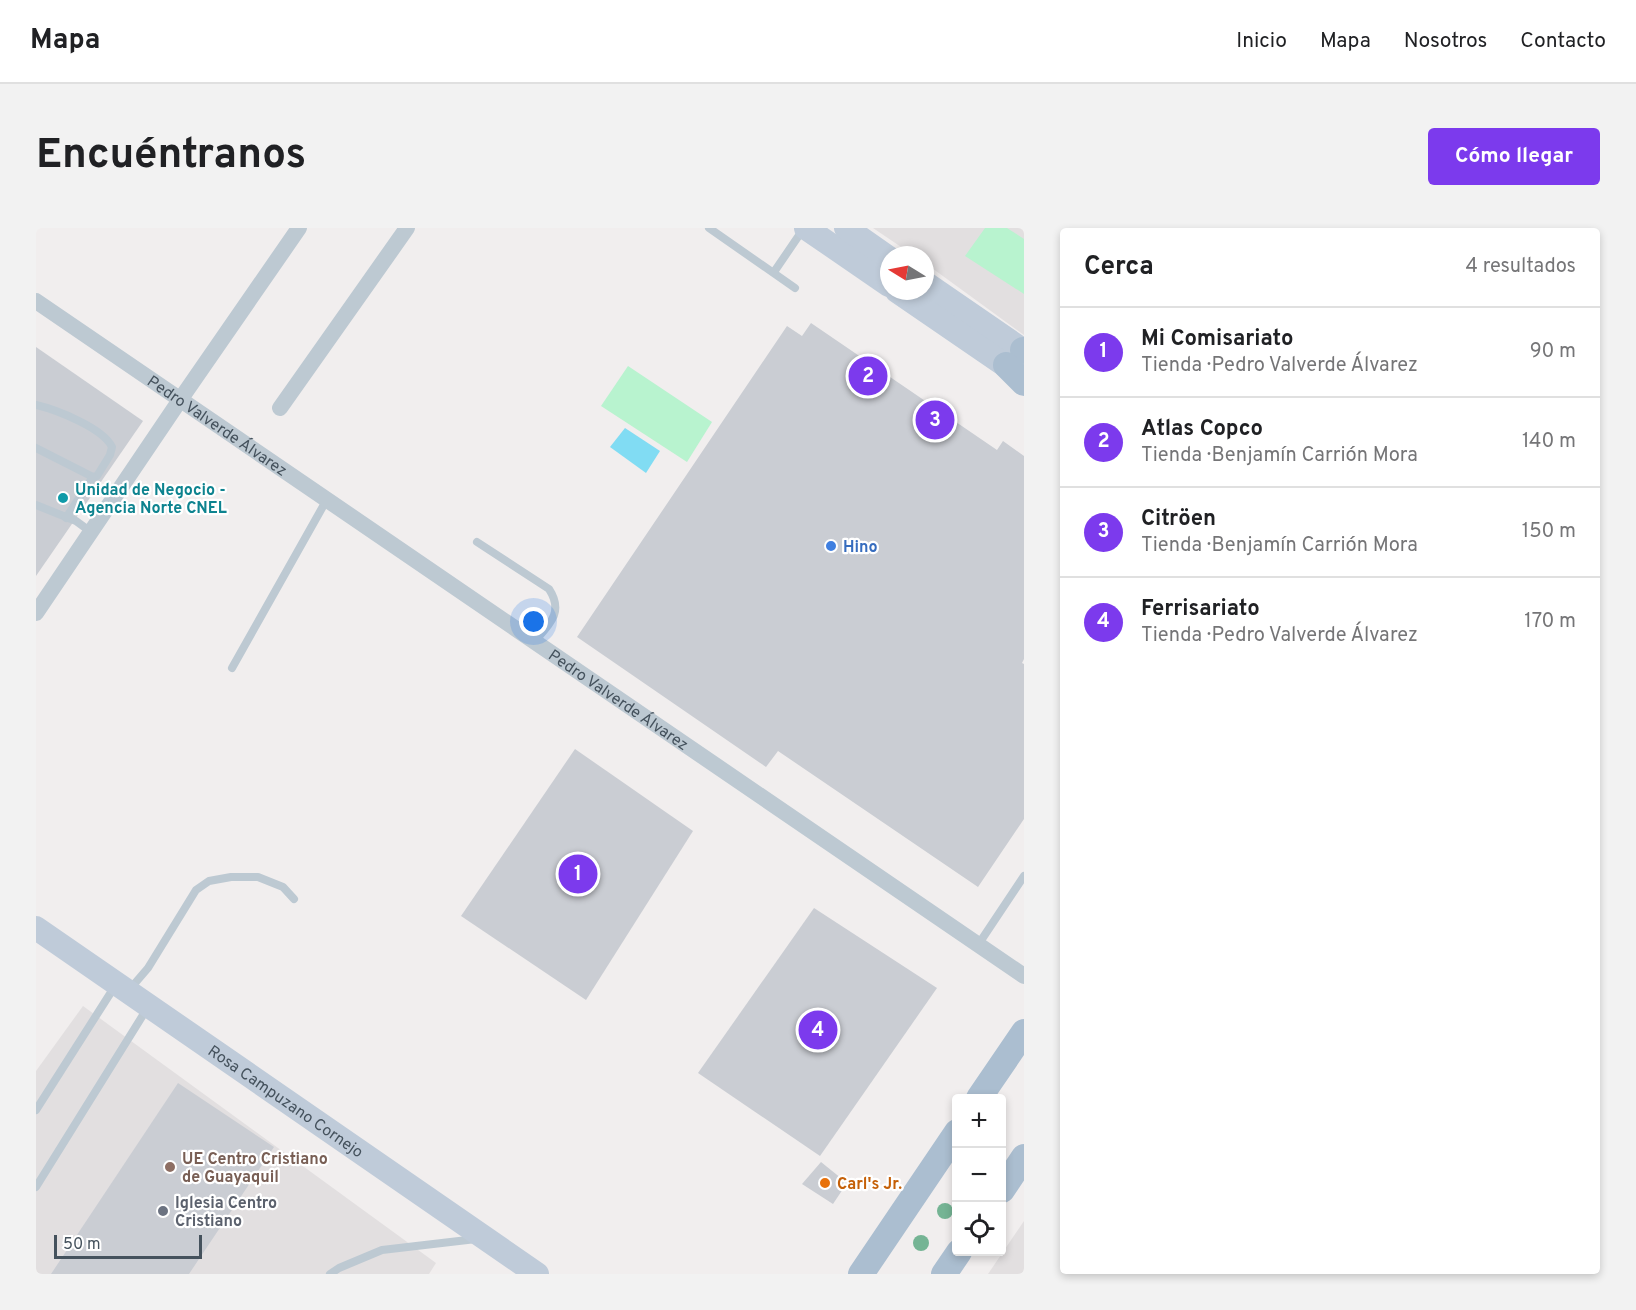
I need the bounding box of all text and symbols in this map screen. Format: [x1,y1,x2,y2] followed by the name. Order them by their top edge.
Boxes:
[30,23,100,59] text: Mapa
[1236,28,1287,55] text: Inicio
[1320,28,1371,55] text: Mapa
[1404,28,1487,55] text: Nosotros
[1520,28,1606,55] text: Contacto
[1428,128,1600,185] button: Cómo llegar
[36,130,306,183] text: Encuéntranos
[880,246,934,300] north arrow
[1084,251,1154,284] text: Cerca
[1466,254,1576,280] text: 4 resultados
[1141,326,1293,353] text: Mi Comisariato
[1100,339,1108,365] text: 1
[1530,339,1576,365] text: 90 m
[1141,353,1418,379] text: Tienda · Pedro Valverde Álvarez
[848,354,888,398] pin: 2
[143,372,290,482] street label: Pedro Valverde Álvarez
[916,398,954,442] pin: 3
[1141,416,1263,443] text: Atlas Copco
[1097,429,1110,455] text: 2
[1522,429,1576,455] text: 140 m
[1141,443,1418,469] text: Tienda · Benjamín Carrión Mora
[75,481,227,519] place label: Unidad de Negocio - Agencia Norte CNEL
[56,491,70,505] marker: Unidad de Negocio - Agencia Norte CNEL
[1141,506,1216,533] text: Citröen
[1098,519,1110,545] text: 3
[1522,519,1576,545] text: 150 m
[1141,533,1418,559] text: Tienda · Benjamín Carrión Mora
[843,538,878,558] place label: Hino
[824,539,838,553] marker: Hino
[1141,596,1260,623] text: Ferrisariato
[519,607,548,636] your location
[1097,609,1110,635] text: 4
[1524,609,1576,635] text: 170 m
[1141,623,1418,649] text: Tienda · Pedro Valverde Álvarez
[544,646,692,756] street label: Pedro Valverde Álvarez
[558,852,598,896] pin: 1
[798,1008,838,1052] pin: 4
[203,1042,367,1163] street label: Rosa Campuzano Cornejo
[952,1094,1006,1256] map controls
[952,1094,1006,1148] button: +
[952,1148,1006,1202] button: −
[182,1150,328,1188] place label: UE Centro Cristiano de Guayaquil
[163,1160,177,1174] marker: UE Centro Cristiano de Guayaquil
[837,1175,902,1195] place label: Carl's Jr.
[818,1176,832,1190] marker: Carl's Jr.
[175,1194,277,1232] place label: Iglesia Centro Cristiano
[952,1202,1006,1256] button: locate
[156,1204,170,1218] marker: Iglesia Centro Cristiano
[54,1232,202,1260] scale bar
[63,1235,101,1255] text: 50 m

